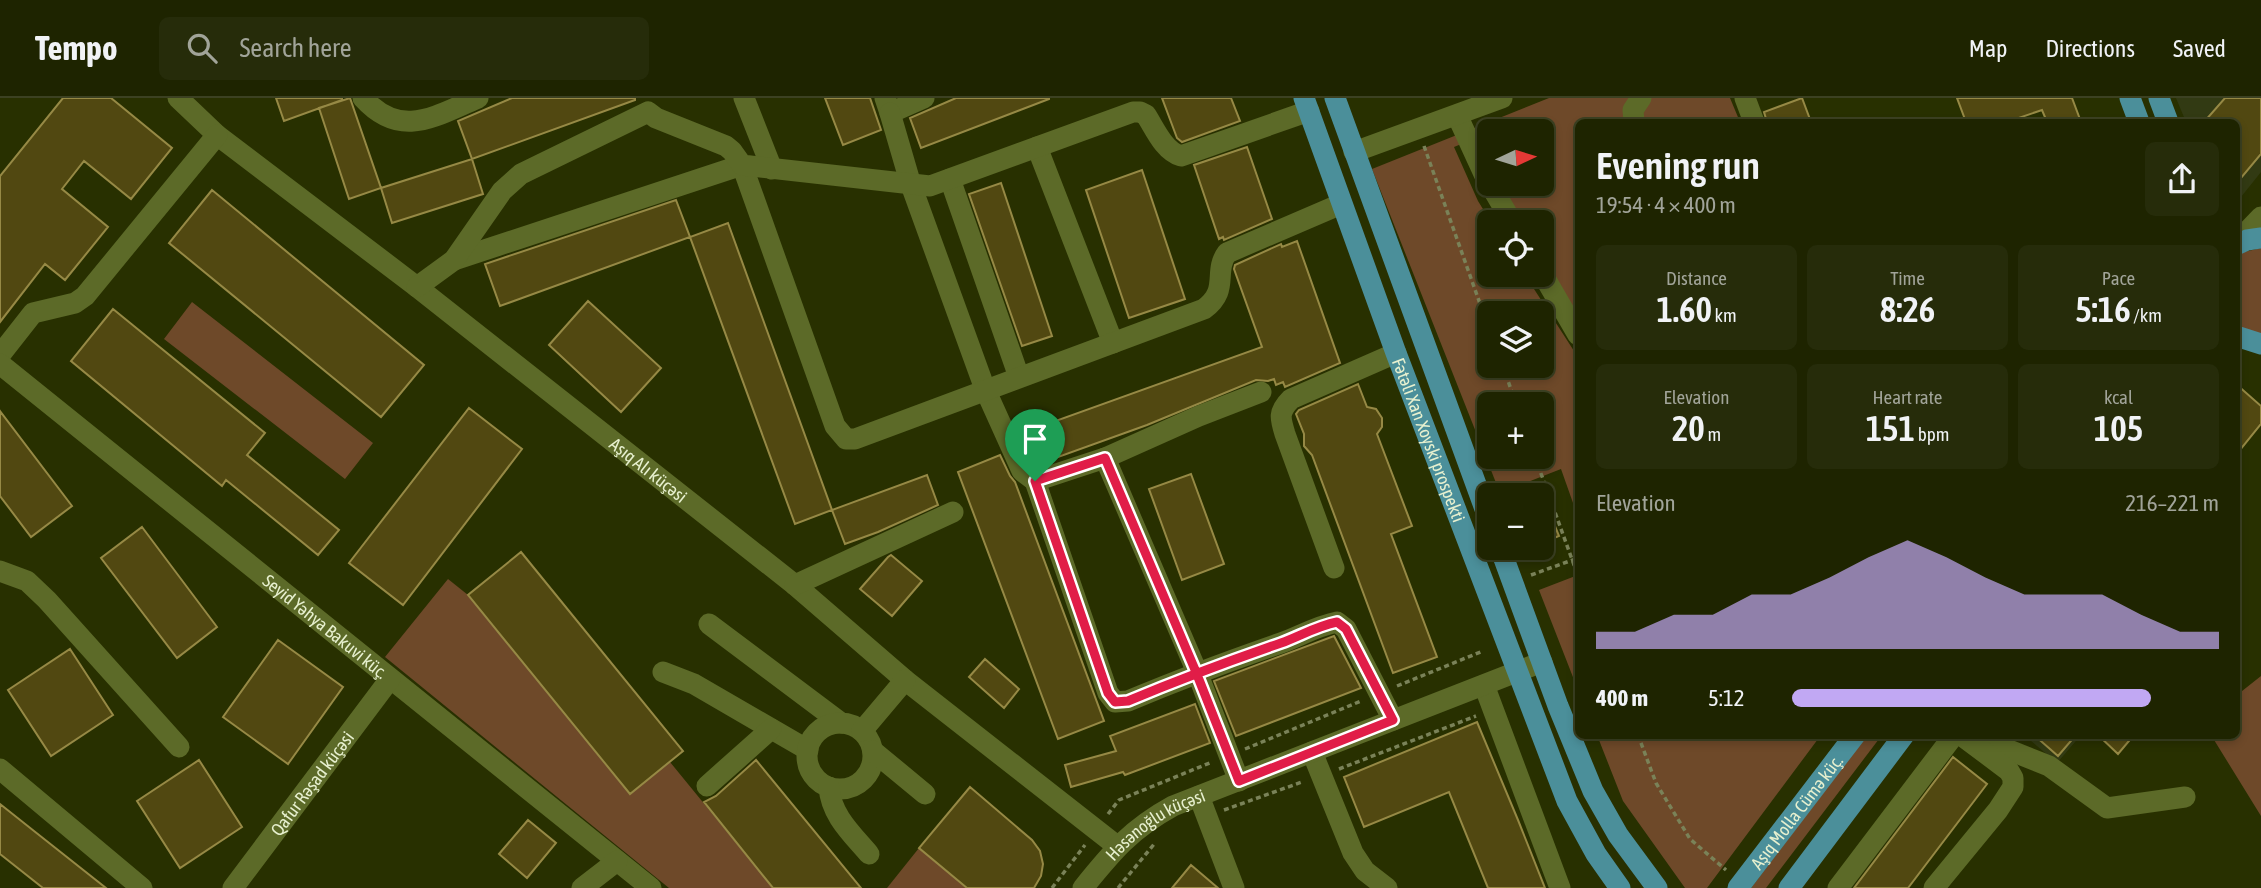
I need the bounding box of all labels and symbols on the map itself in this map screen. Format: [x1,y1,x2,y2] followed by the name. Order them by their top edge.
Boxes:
[1477,119,1554,196] north arrow
[1388,355,1470,525] street label: Fətəli Xan Xoyski prospekti
[1005,409,1065,481] pin
[606,433,692,507] street label: Aşıq Alı küçəsi
[259,570,392,683] street label: Seyid Yəhya Bakuvi küç.
[266,727,358,840] street label: Qafur Rəşad küçəsi
[1746,750,1847,873] street label: Aşıq Molla Cümə küç.
[1101,784,1208,864] street label: Həsənoğlu küçəsi

